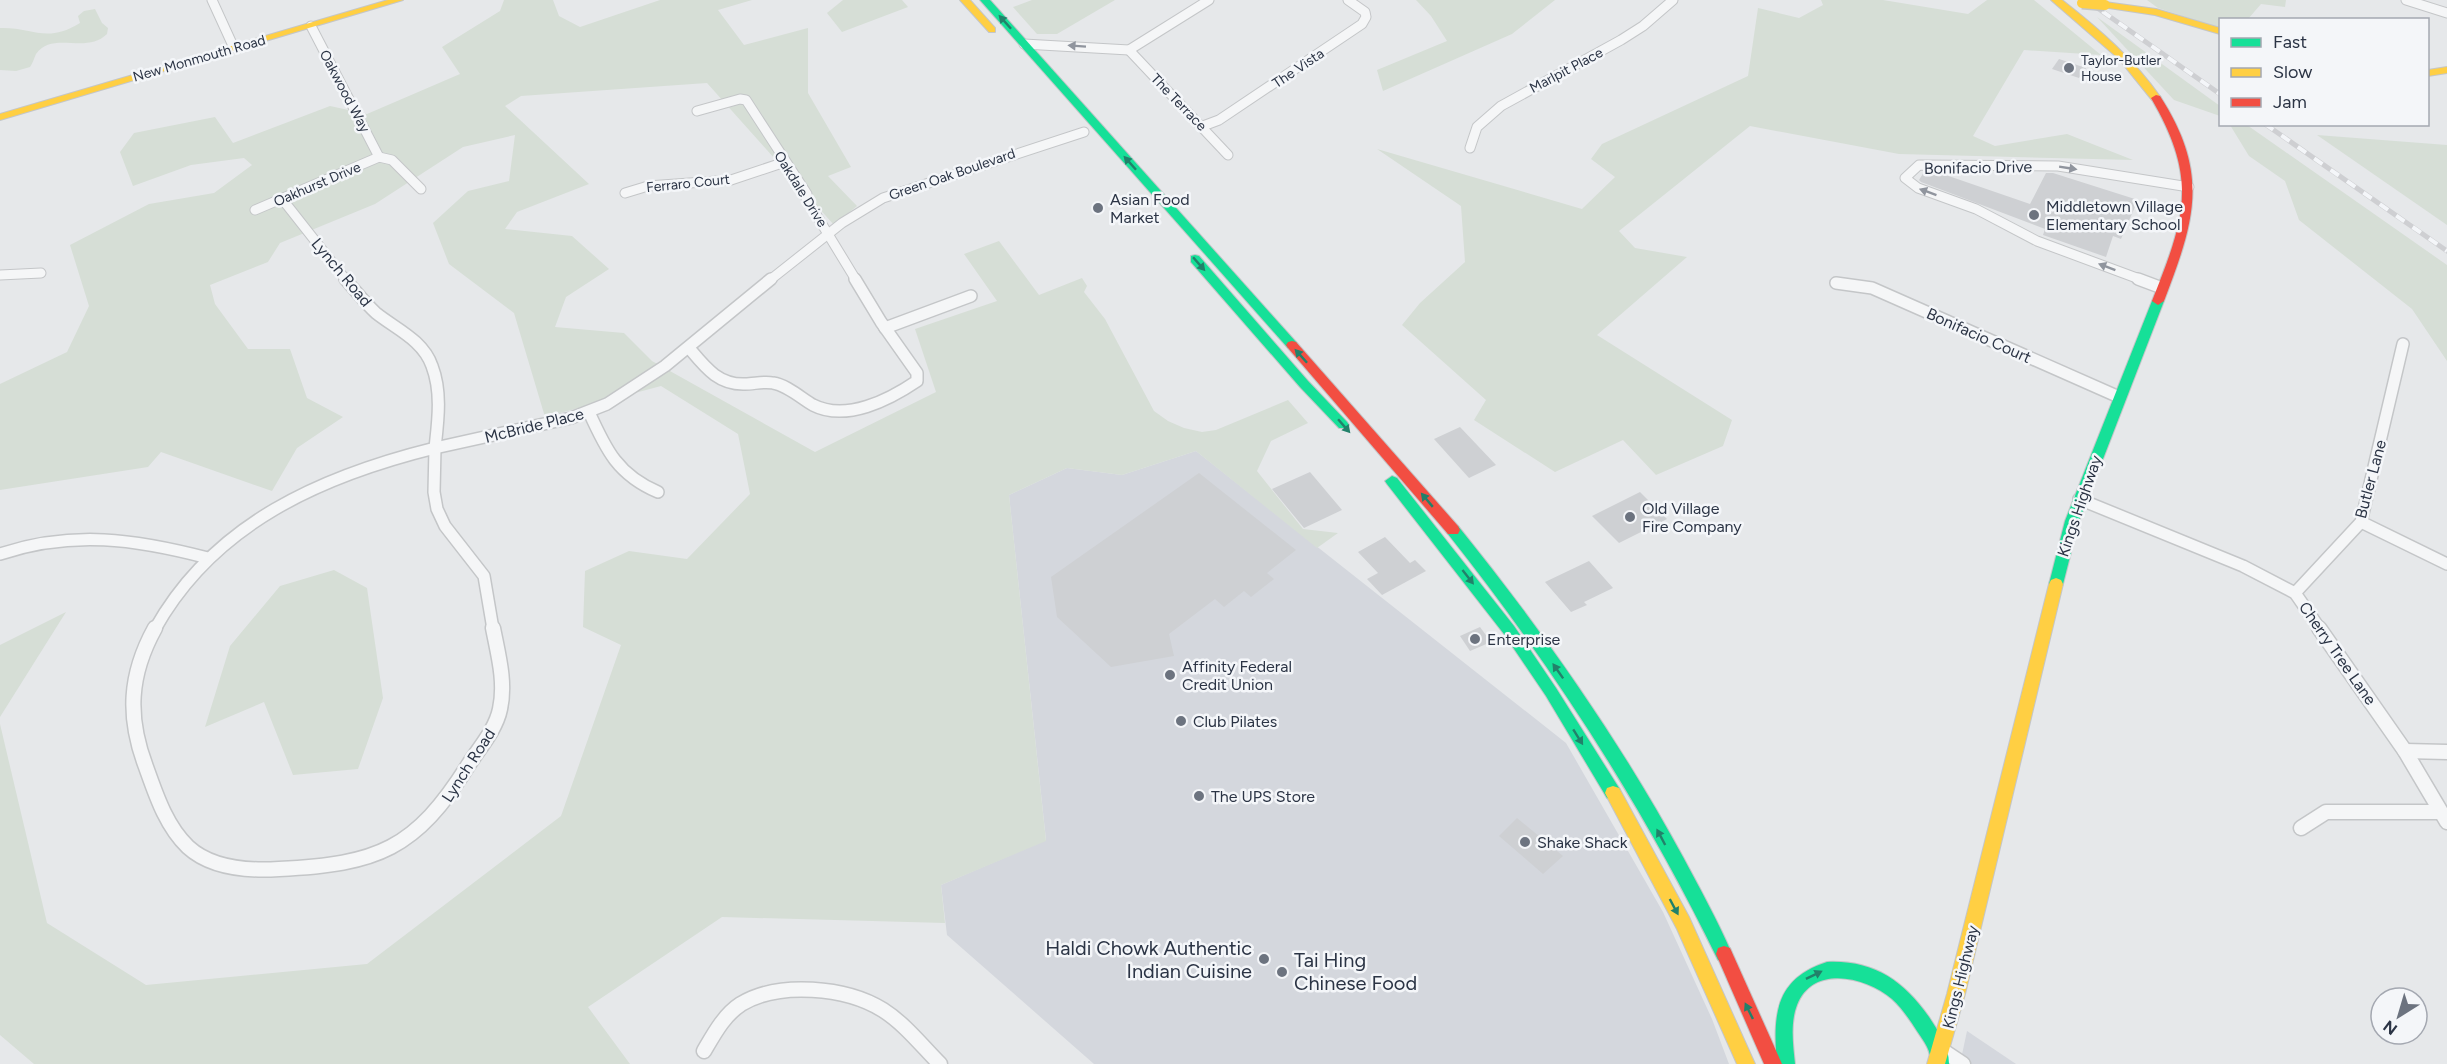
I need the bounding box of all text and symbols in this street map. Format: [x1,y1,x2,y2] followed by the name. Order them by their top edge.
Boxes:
[999,15,1012,30] one-way arrow
[2219,18,2429,126] legend
[131,31,267,86] street label: New Monmouth Road
[2273,31,2307,53] text: Fast
[1067,41,1086,50] one-way arrow
[1527,44,1606,97] street label: Marlpit Place
[1269,45,1327,92] street label: The Vista
[316,47,374,136] street label: Oakwood Way
[2081,52,2161,85] place label: Taylor-Butler House
[2062,61,2076,75] marker: Taylor-Butler House
[2273,61,2312,83] text: Slow
[1147,70,1210,135] street label: The Terrace
[2273,91,2307,113] text: Jam
[887,145,1018,204] street label: Green Oak Boulevard
[770,148,831,231] street label: Oakdale Drive
[1124,156,1137,171] one-way arrow
[1924,157,2033,178] street label: Bonifacio Drive
[271,158,364,210] street label: Oakhurst Drive
[2058,164,2077,173] one-way arrow
[645,171,731,196] street label: Ferraro Court
[1919,186,1937,196] one-way arrow
[1110,190,1190,227] place label: Asian Food Market
[2046,197,2183,234] place label: Middletown Village Elementary School
[1091,201,1105,215] marker: Asian Food Market
[2027,208,2041,222] marker: Middletown Village Elementary School
[307,234,376,311] street label: Lynch Road
[1192,256,1205,271] one-way arrow
[2098,262,2116,271] one-way arrow
[1924,304,2034,367] street label: Bonifacio Court
[1294,348,1308,363] one-way arrow
[483,404,586,447] street label: McBride Place
[1337,418,1350,433] one-way arrow
[2351,438,2390,520] street label: Butler Lane
[2053,452,2106,559] street label: Kings Highway
[1421,493,1434,508] one-way arrow
[1642,499,1742,536] place label: Old Village Fire Company
[1623,510,1637,524] marker: Old Village Fire Company
[1461,569,1473,584] one-way arrow
[2295,598,2380,709] street label: Cherry Tree Lane
[1487,630,1561,649] place label: Enterprise
[1468,632,1482,646] marker: Enterprise
[1182,657,1292,694] place label: Affinity Federal Credit Union
[1552,664,1564,680] one-way arrow
[1163,668,1177,682] marker: Affinity Federal Credit Union
[1193,712,1277,731] place label: Club Pilates
[1174,714,1188,728] marker: Club Pilates
[438,725,499,806] street label: Lynch Road
[1573,729,1584,745] one-way arrow
[1211,787,1315,806] place label: The UPS Store
[1192,789,1206,803] marker: The UPS Store
[1656,828,1666,845] one-way arrow
[1537,833,1628,852] place label: Shake Shack
[1518,835,1532,849] marker: Shake Shack
[1669,899,1679,916] one-way arrow
[1938,923,1983,1031] street label: Kings Highway
[1045,936,1252,983] place label: Haldi Chowk Authentic Indian Cuisine
[1294,948,1417,995] place label: Tai Hing Chinese Food
[1257,952,1271,966] marker: Haldi Chowk Authentic Indian Cuisine
[1275,965,1289,979] marker: Tai Hing Chinese Food
[1806,971,1823,980] one-way arrow
[2369,986,2429,1046] north arrow
[1745,1002,1754,1019] one-way arrow
[2380,1016,2401,1039] text: N

